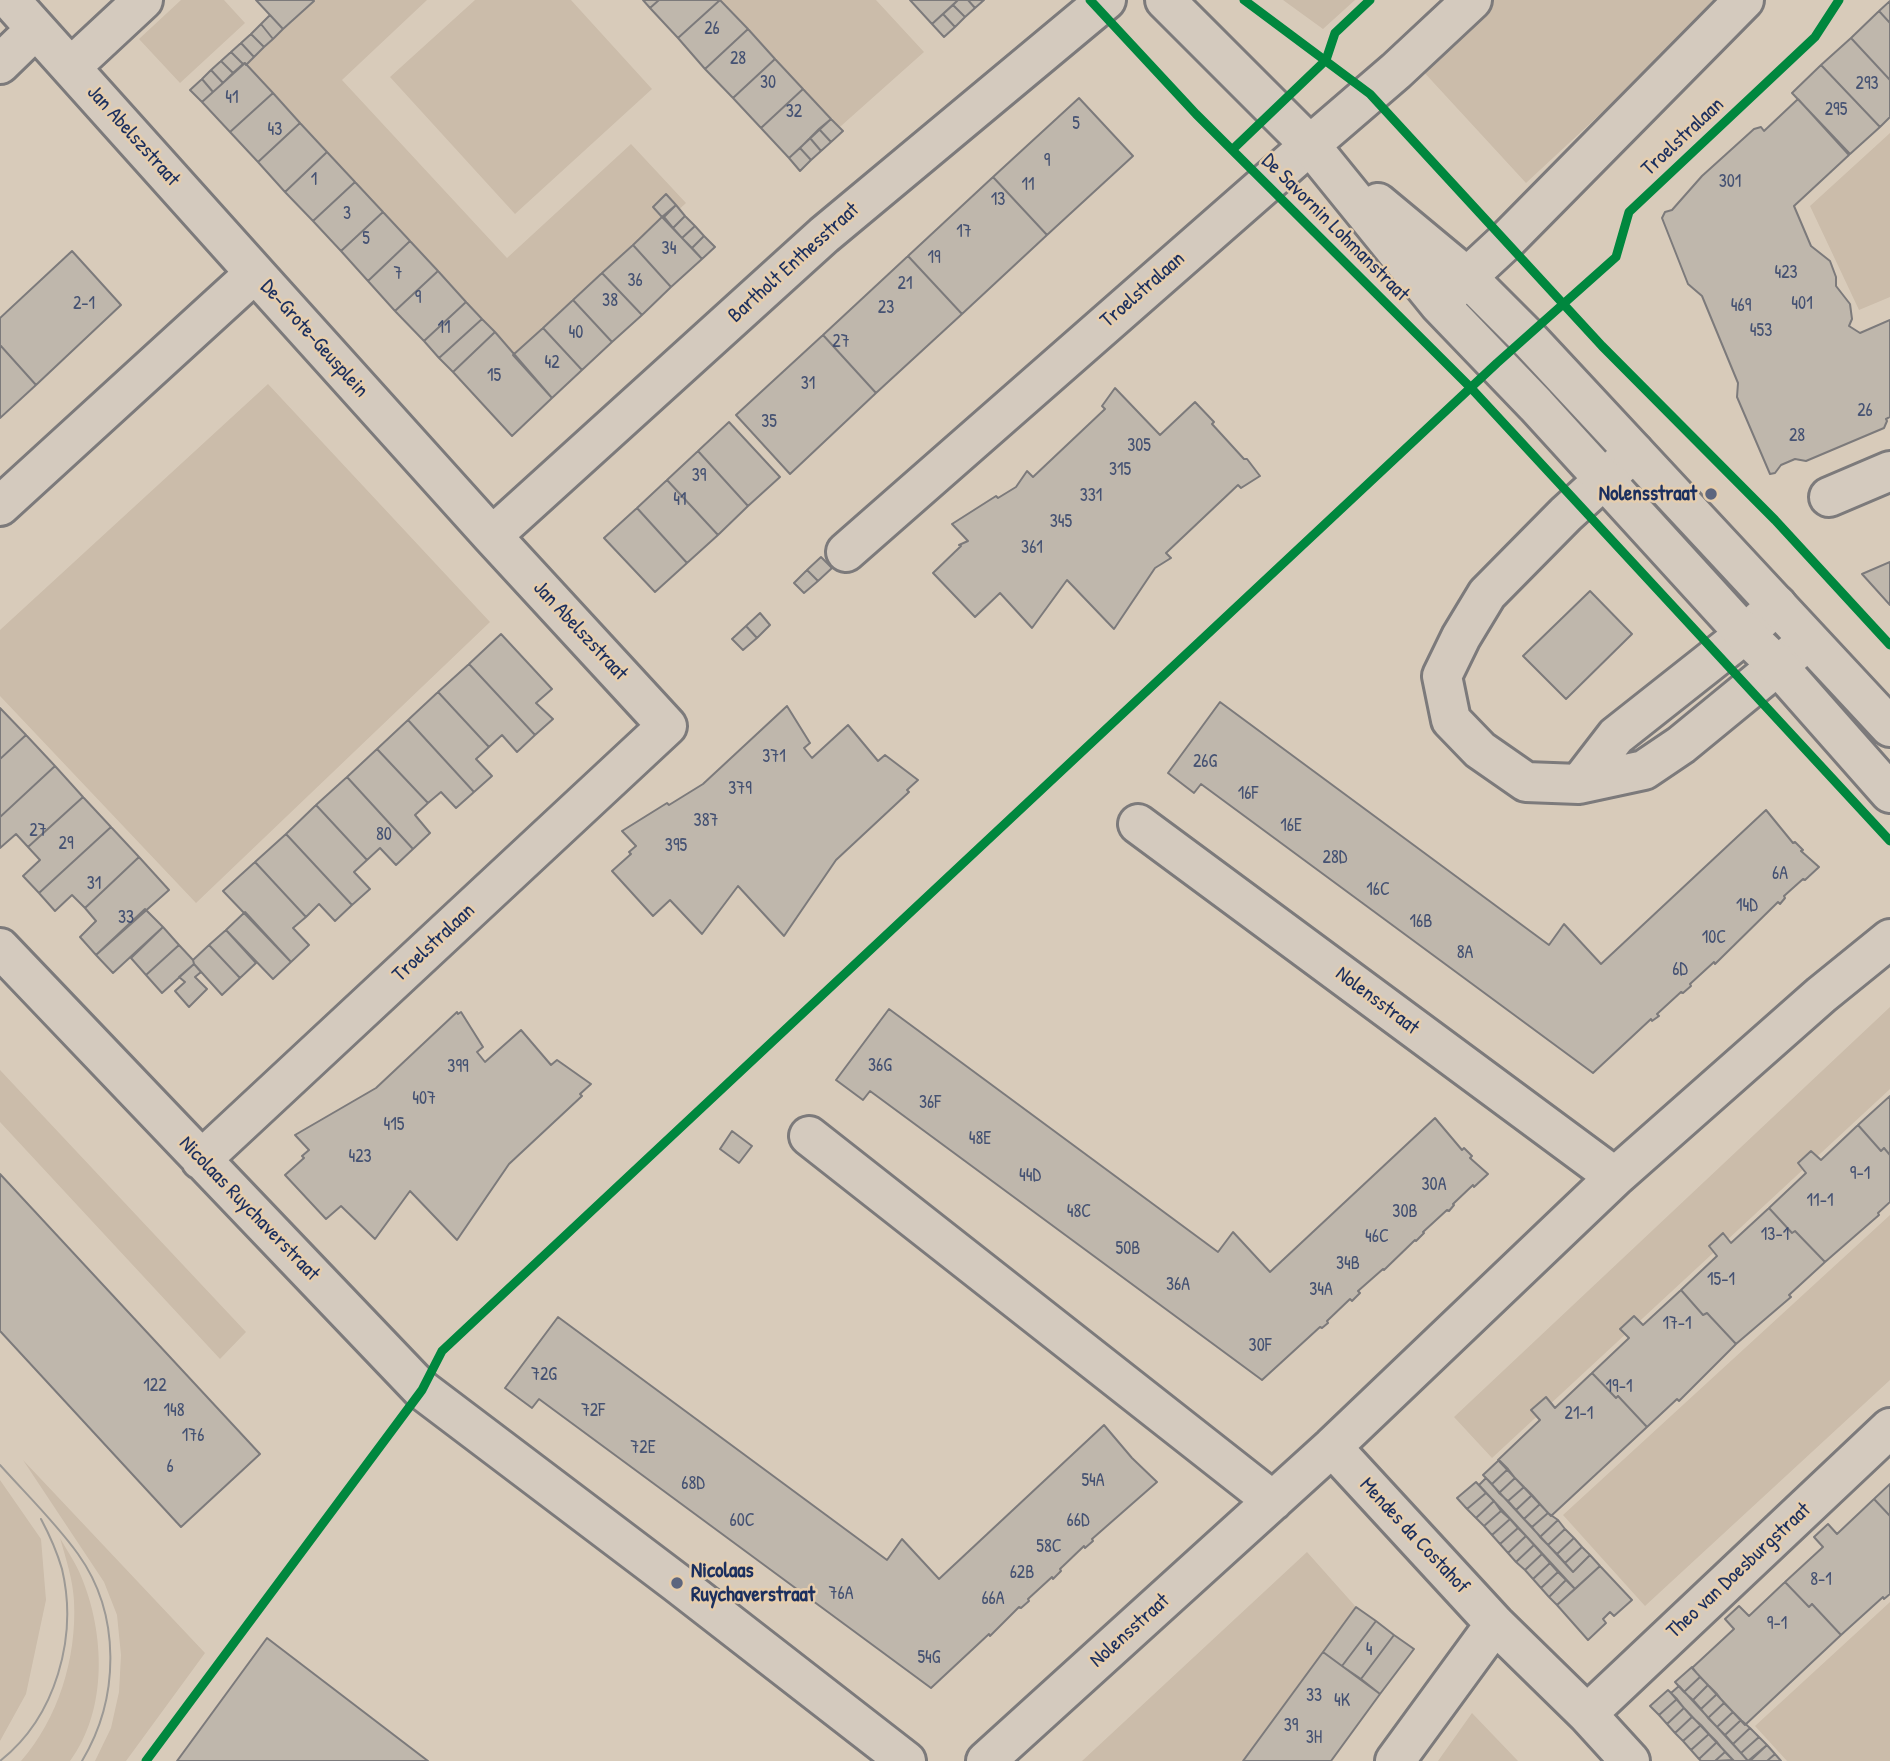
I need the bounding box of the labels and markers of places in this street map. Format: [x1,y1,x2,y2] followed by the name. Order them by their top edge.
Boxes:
[1599,481,1697,507] place label: Nolensstraat
[1703,486,1719,502] marker: Nolensstraat
[691,1558,815,1608] place label: Nicolaas Ruychaverstraat
[669,1575,685,1591] marker: Nicolaas Ruychaverstraat

